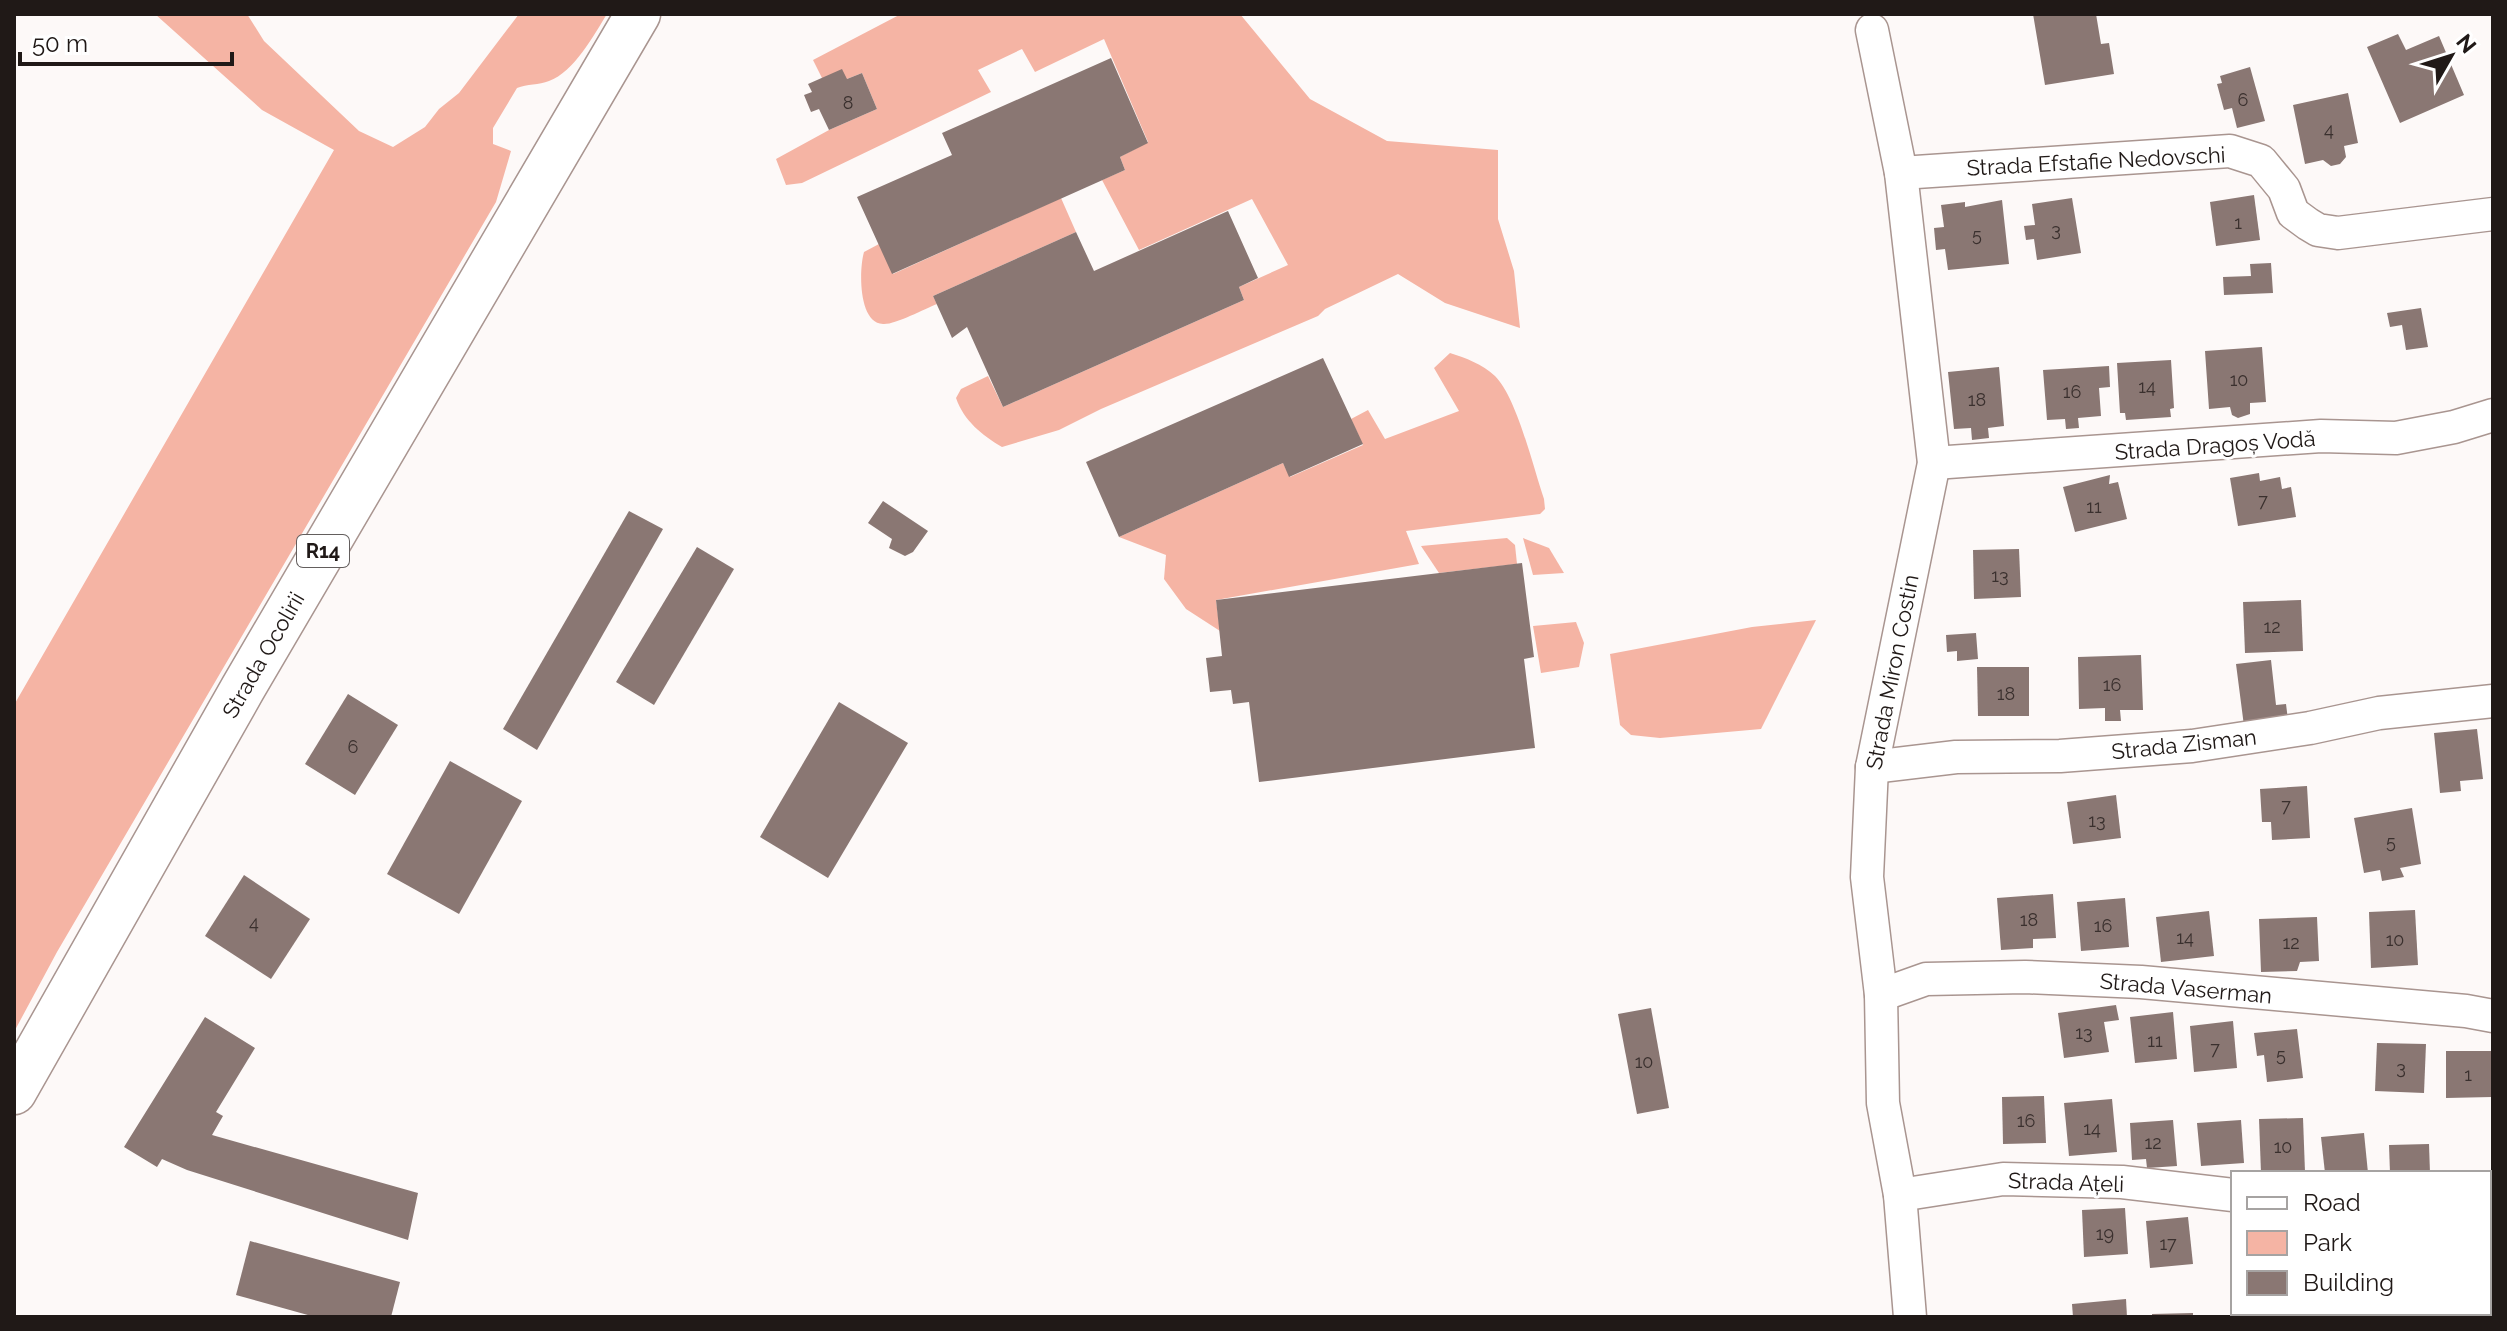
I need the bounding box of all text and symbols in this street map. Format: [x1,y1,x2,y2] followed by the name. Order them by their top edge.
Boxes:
[20,16,232,66] scale bar
[2411,16,2491,96] north arrow
[32,29,88,58] text: 50 m
[2451,29,2482,58] text: N
[2238,89,2249,110] house number: 6
[843,92,853,113] house number: 8
[2324,119,2334,140] house number: 4
[1966,141,2226,181] street label: Strada Efstafie Nedovschi
[2234,212,2242,233] house number: 1
[2051,219,2061,240] house number: 3
[1972,224,1982,245] house number: 5
[2230,369,2248,390] house number: 10
[2138,376,2156,397] house number: 14
[2063,381,2081,402] house number: 16
[1968,389,1986,410] house number: 18
[2114,425,2316,465] street label: Strada Dragoș Vodă
[2258,490,2268,511] house number: 7
[2086,496,2102,517] house number: 11
[297,535,349,567] road number: R14
[1991,565,2009,586] house number: 13
[1860,572,1924,772] street label: Strada Miron Costin
[216,587,310,723] street label: Strada Ocolirii
[2263,616,2281,637] house number: 12
[2103,674,2121,695] house number: 16
[1997,683,2015,704] house number: 18
[2110,723,2258,765] street label: Strada Zisman
[348,736,359,757] house number: 6
[2281,795,2291,816] house number: 7
[2088,810,2106,831] house number: 13
[2386,831,2396,852] house number: 5
[2020,909,2038,930] house number: 18
[249,912,259,933] house number: 4
[2094,915,2112,936] house number: 16
[2176,927,2194,948] house number: 14
[2386,929,2404,950] house number: 10
[2282,932,2300,953] house number: 12
[2099,968,2273,1008] street label: Strada Vaserman
[2075,1022,2093,1043] house number: 13
[2147,1030,2163,1051] house number: 11
[2210,1038,2220,1059] house number: 7
[2276,1044,2286,1065] house number: 5
[1635,1051,1653,1072] house number: 10
[2396,1057,2406,1078] house number: 3
[2464,1064,2472,1085] house number: 1
[2017,1110,2035,1131] house number: 16
[2083,1118,2101,1139] house number: 14
[2144,1132,2162,1153] house number: 12
[2274,1136,2292,1157] house number: 10
[2008,1167,2124,1197] street label: Strada Ațeli
[2231,1171,2491,1315] legend
[2303,1188,2361,1217] text: Road
[2096,1223,2114,1244] house number: 19
[2303,1228,2352,1257] text: Park
[2159,1233,2177,1254] house number: 17
[2303,1268,2394,1297] text: Building

